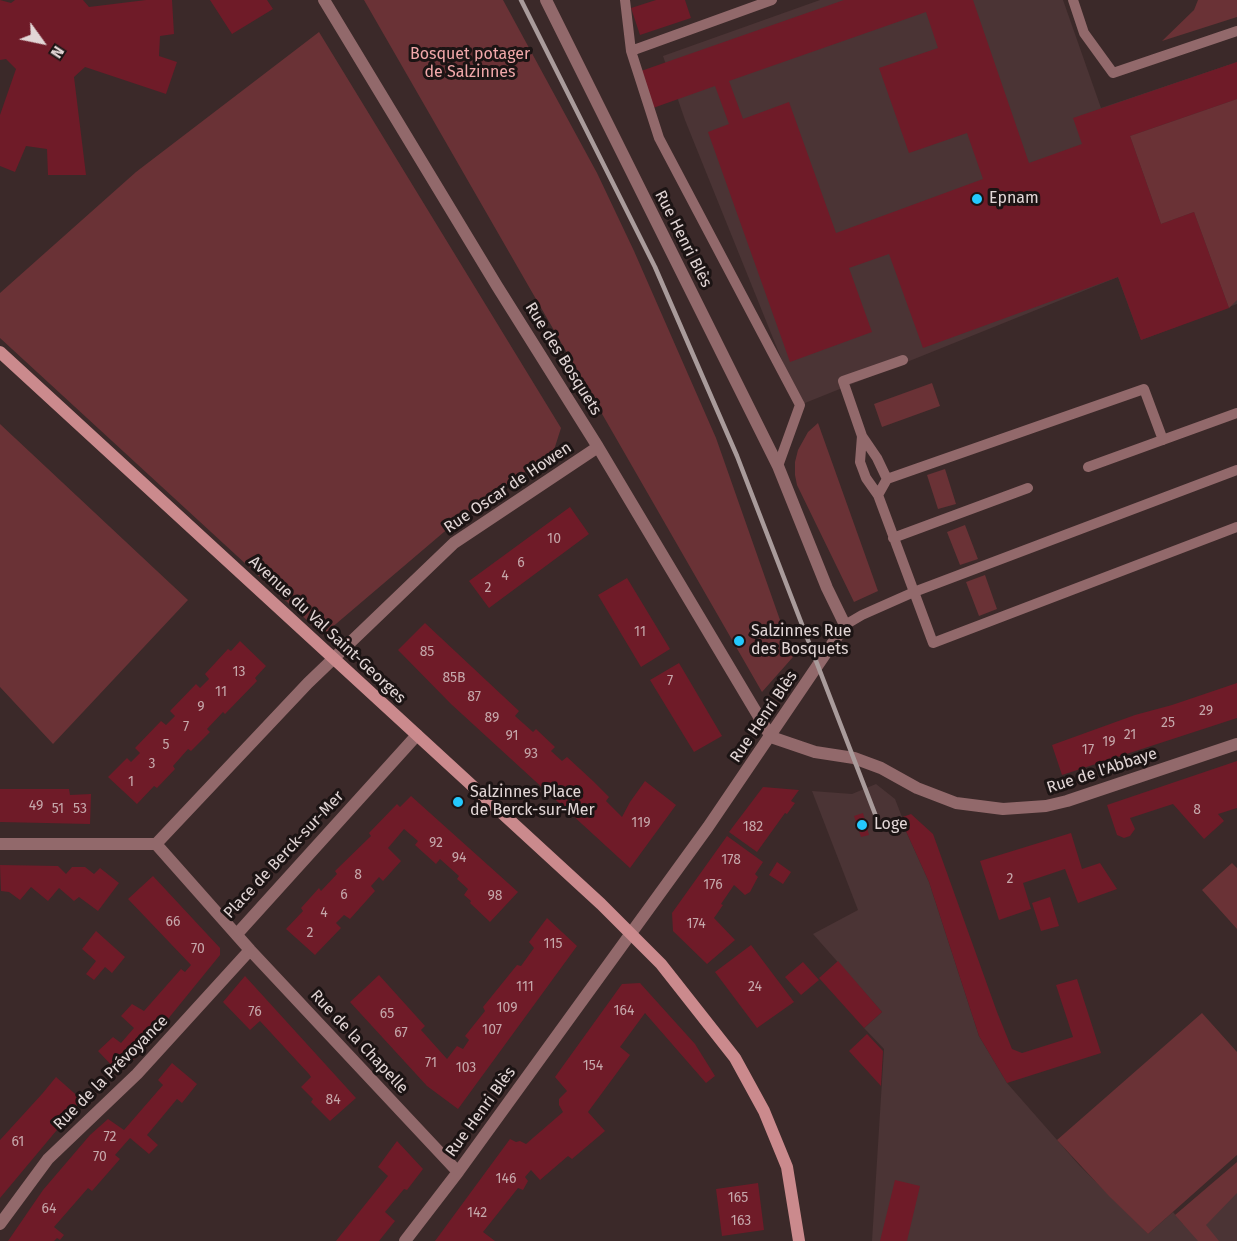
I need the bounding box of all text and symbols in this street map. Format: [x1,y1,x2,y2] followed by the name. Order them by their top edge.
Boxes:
[12,12,72,72] north arrow
[47,42,68,62] text: N
[410,45,530,83] park label: Bosquet potager de Salzinnes
[650,187,716,291] street label: Rue Henri Blès
[989,189,1039,209] place label: Epnam
[970,192,984,206] marker: Epnam
[521,299,605,419] street label: Rue des Bosquets
[441,438,575,538] street label: Rue Oscar de Howen
[547,531,561,547] house number: 10
[245,552,409,708] street label: Avenue du Val Saint-Georges
[517,555,525,571] house number: 6
[501,568,509,584] house number: 4
[485,580,491,596] house number: 2
[751,622,852,660] place label: Salzinnes Rue des Bosquets
[634,624,646,640] house number: 11
[732,634,746,648] marker: Salzinnes Rue des Bosquets
[420,644,434,660] house number: 85
[232,664,246,680] house number: 13
[726,668,802,766] street label: Rue Henri Blès
[442,670,466,686] house number: 85B
[667,673,673,689] house number: 7
[215,684,227,700] house number: 11
[467,689,481,705] house number: 87
[197,699,205,715] house number: 9
[1199,703,1213,719] house number: 29
[485,710,499,726] house number: 89
[1161,715,1175,731] house number: 25
[183,719,189,735] house number: 7
[1124,727,1136,743] house number: 21
[505,728,519,744] house number: 91
[1102,734,1116,750] house number: 19
[162,737,170,753] house number: 5
[1082,742,1094,758] house number: 17
[1044,744,1160,798] street label: Rue de l'Abbaye
[524,746,538,762] house number: 93
[149,756,155,772] house number: 3
[128,774,134,790] house number: 1
[470,783,595,821] place label: Salzinnes Place de Berck-sur-Mer
[220,787,348,923] street label: Place de Berck-sur-Mer
[451,795,465,809] marker: Salzinnes Place de Berck-sur-Mer
[29,798,43,814] house number: 49
[52,801,64,817] house number: 51
[73,801,87,817] house number: 53
[1193,802,1201,818] house number: 8
[631,815,651,831] house number: 119
[874,815,908,835] place label: Loge
[855,818,869,832] marker: Loge
[743,819,763,835] house number: 182
[429,835,443,851] house number: 92
[452,850,466,866] house number: 94
[721,852,741,868] house number: 178
[354,867,362,883] house number: 8
[1007,871,1013,887] house number: 2
[703,877,723,893] house number: 176
[340,887,348,903] house number: 6
[487,888,503,904] house number: 98
[320,905,328,921] house number: 4
[166,914,180,930] house number: 66
[686,916,706,932] house number: 174
[307,925,313,941] house number: 2
[544,936,562,952] house number: 115
[191,941,205,957] house number: 70
[516,979,534,995] house number: 111
[748,979,762,995] house number: 24
[306,986,412,1098] street label: Rue de la Chapelle
[496,1000,518,1016] house number: 109
[614,1003,634,1019] house number: 164
[248,1004,262,1020] house number: 76
[380,1006,394,1022] house number: 65
[50,1012,172,1134] street label: Rue de la Prévoyance
[482,1022,502,1038] house number: 107
[394,1025,408,1041] house number: 67
[425,1055,437,1071] house number: 71
[583,1058,603,1074] house number: 154
[456,1060,476,1076] house number: 103
[442,1063,520,1161] street label: Rue Henri Blès
[325,1092,341,1108] house number: 84
[104,1129,116,1145] house number: 72
[12,1134,24,1150] house number: 61
[93,1149,107,1165] house number: 70
[496,1171,516,1187] house number: 146
[728,1190,748,1206] house number: 165
[42,1201,56,1217] house number: 64
[467,1205,487,1221] house number: 142
[731,1213,751,1229] house number: 163

